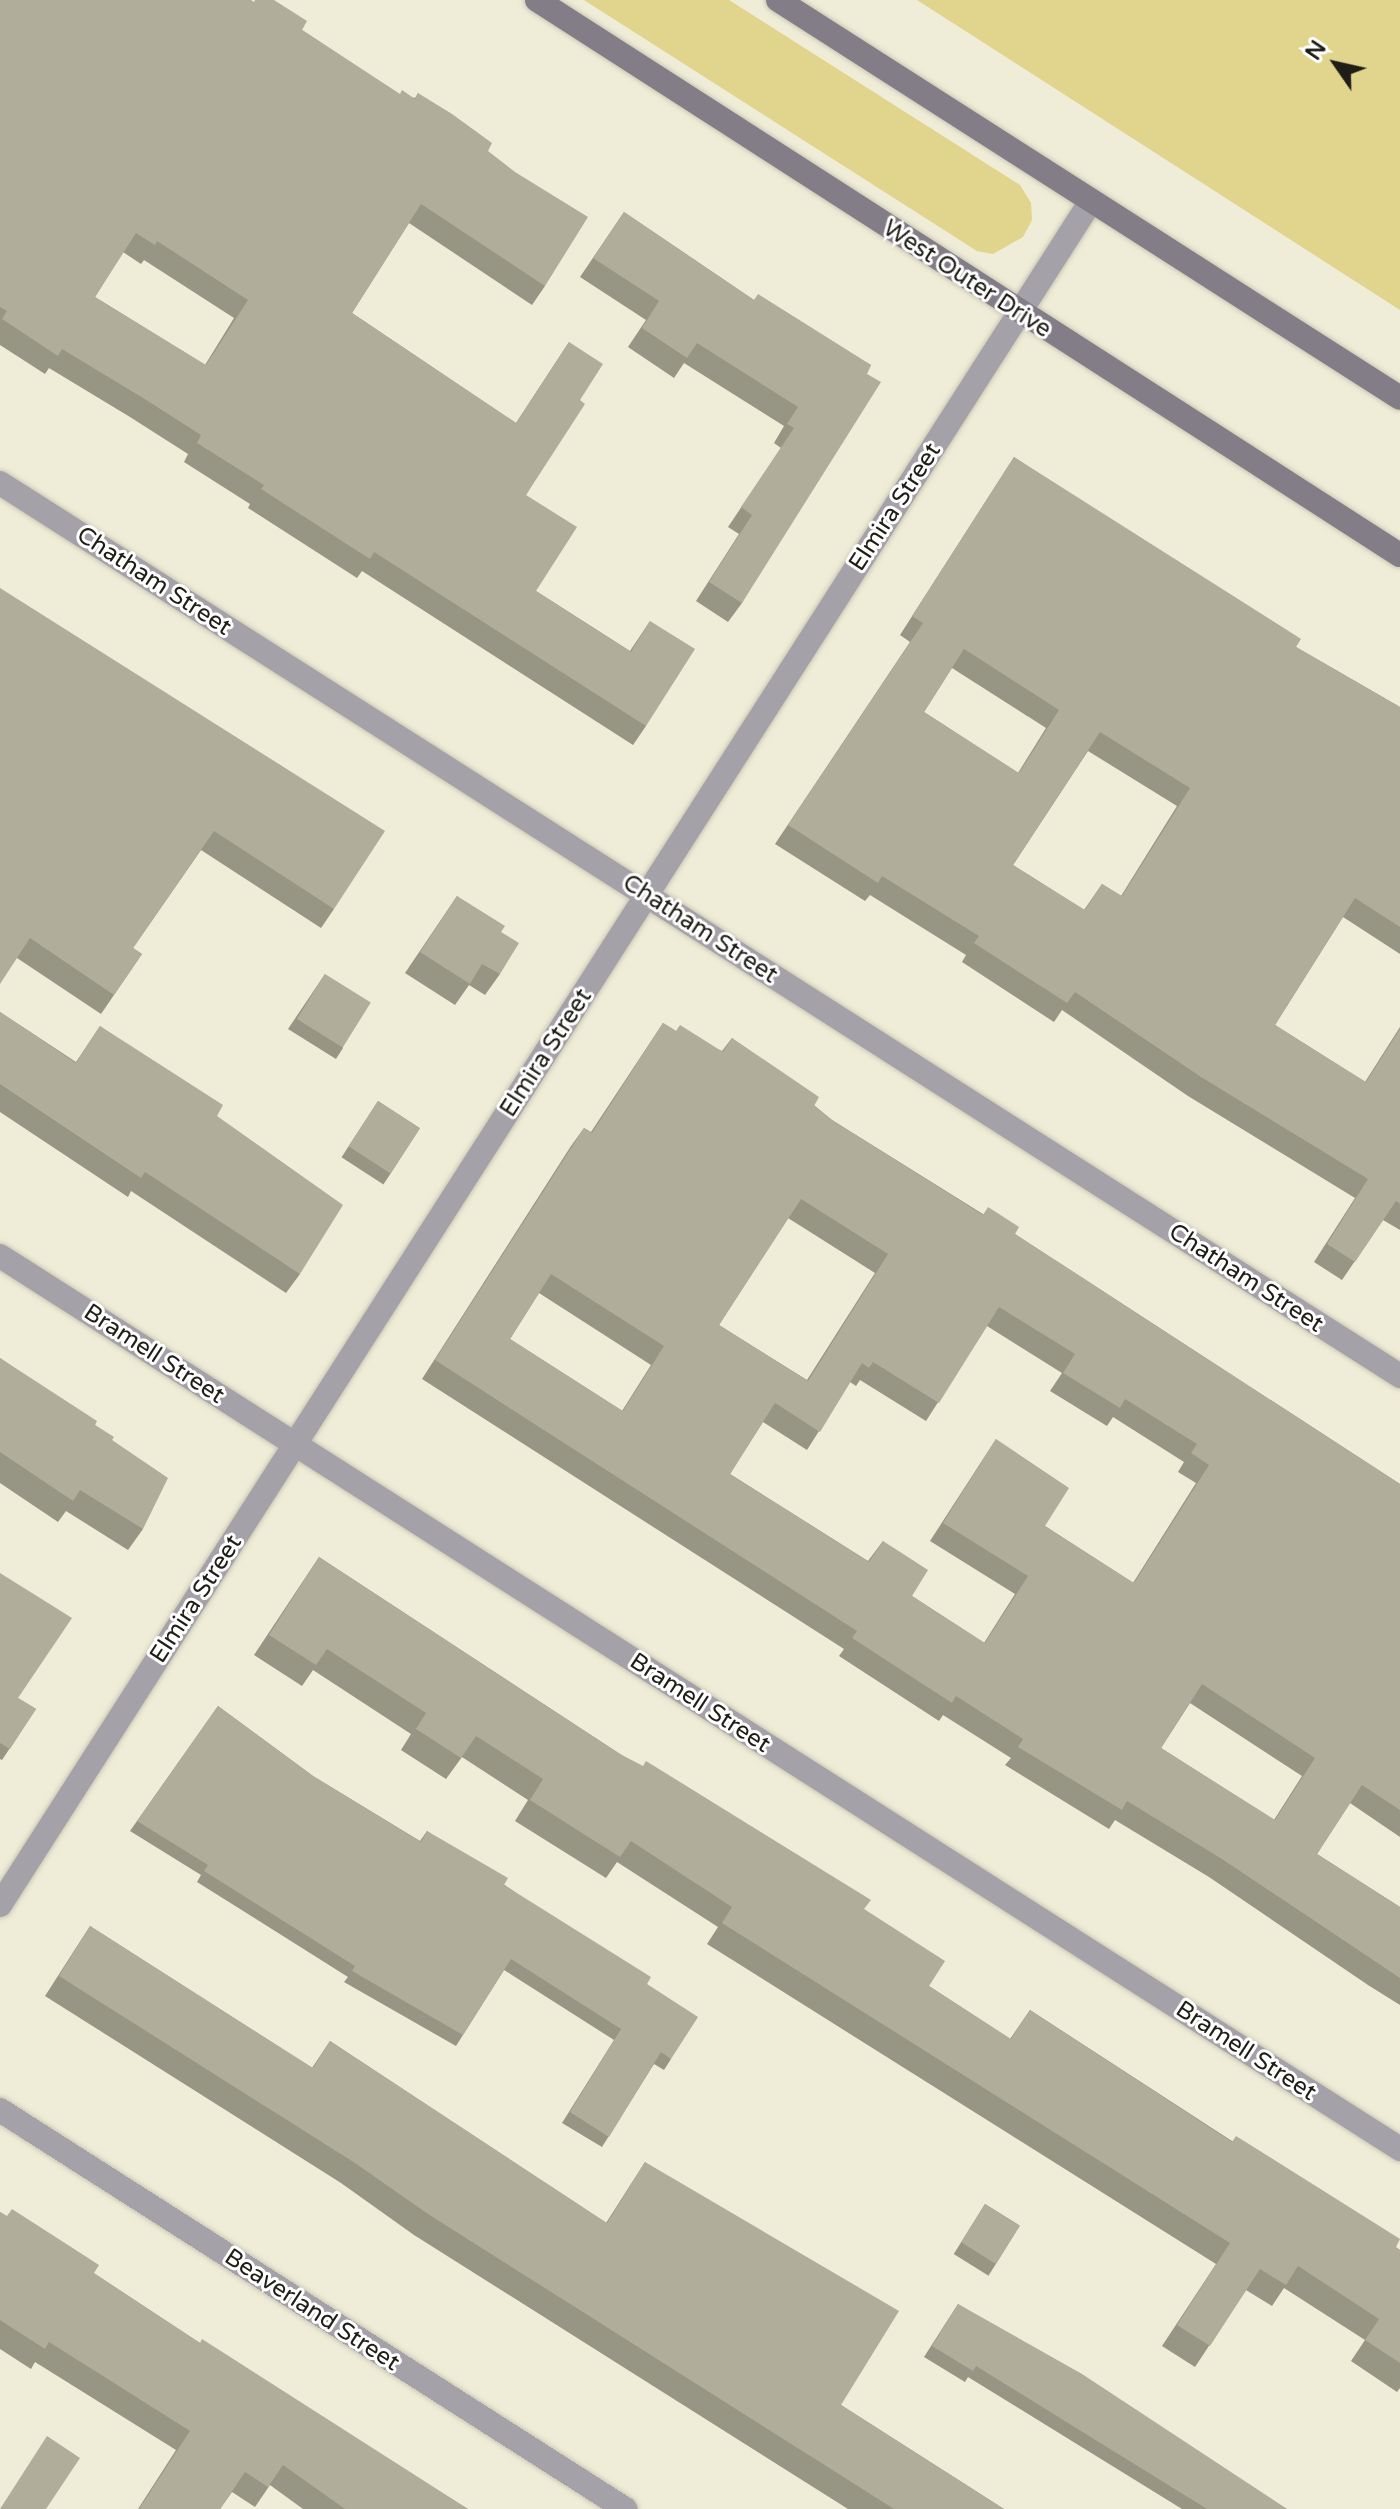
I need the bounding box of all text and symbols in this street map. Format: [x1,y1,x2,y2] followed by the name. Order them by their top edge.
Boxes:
[1296,24,1376,104] north arrow
[1300,36,1332,65] text: N
[878,214,1056,344] street label: West Outer Drive
[843,438,947,576] street label: Elmira Street
[71,520,237,642] street label: Chatham Street
[617,868,783,990] street label: Chatham Street
[494,984,598,1122] street label: Elmira Street
[1163,1217,1329,1339] street label: Chatham Street
[78,1298,230,1410] street label: Bramell Street
[144,1530,248,1668] street label: Elmira Street
[624,1647,776,1759] street label: Bramell Street
[1170,1995,1322,2107] street label: Bramell Street
[219,2243,405,2377] street label: Beaverland Street

